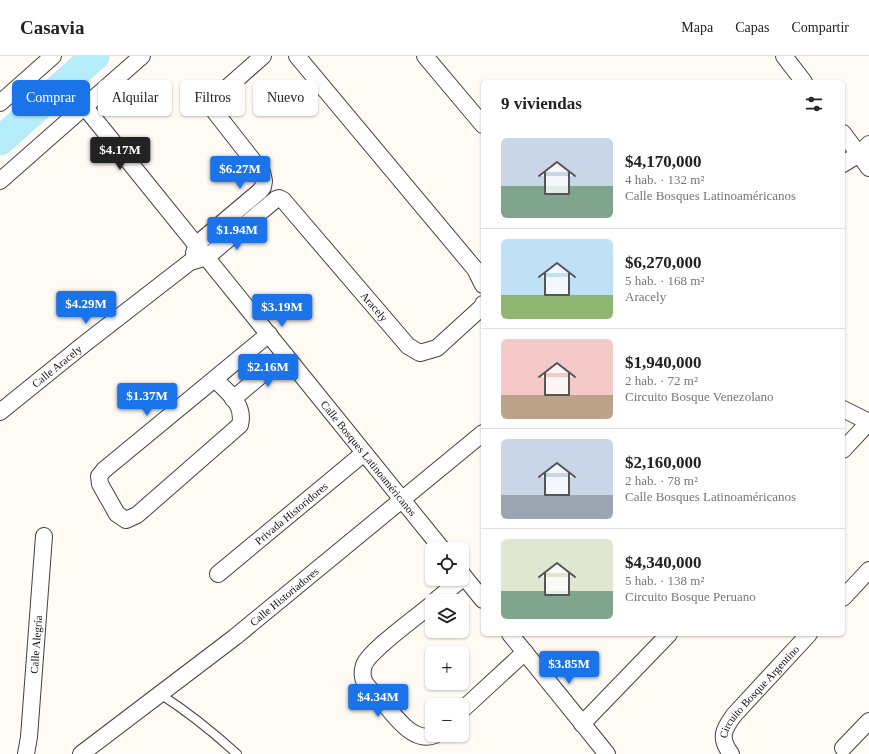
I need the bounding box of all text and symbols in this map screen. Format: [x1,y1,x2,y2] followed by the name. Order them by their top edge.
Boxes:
[20,17,84,38] text: Casavia
[681,20,713,35] text: Mapa
[735,20,769,35] text: Capas
[791,20,849,35] text: Compartir
[12,80,90,116] chip: Comprar
[98,80,172,116] chip: Alquilar
[180,80,245,116] chip: Filtros
[253,80,318,116] chip: Nuevo
[803,93,825,115] icon: filters
[501,94,582,113] text: 9 viviendas
[87,137,153,171] pin: $4.17M
[99,142,141,157] text: $4.17M
[625,152,702,171] text: $4,170,000
[533,154,581,202] icon: home
[207,156,273,190] pin: $6.27M
[219,161,261,176] text: $6.27M
[625,172,704,187] text: 4 hab. · 132 m²
[625,188,796,203] text: Calle Bosques Latinoaméricanos
[204,217,270,251] pin: $1.94M
[216,222,258,237] text: $1.94M
[625,253,702,272] text: $6,270,000
[533,255,581,303] icon: home
[625,273,704,288] text: 5 hab. · 168 m²
[625,289,666,304] text: Aracely
[358,290,391,324] street label: Aracely
[53,291,119,325] pin: $4.29M
[249,294,315,328] pin: $3.19M
[65,296,107,311] text: $4.29M
[261,299,303,314] text: $3.19M
[30,342,84,390] street label: Calle Aracely
[625,353,702,372] text: $1,940,000
[235,354,301,388] pin: $2.16M
[533,355,581,403] icon: home
[247,359,289,374] text: $2.16M
[625,373,698,388] text: 2 hab. · 72 m²
[114,383,180,417] pin: $1.37M
[126,388,168,403] text: $1.37M
[625,389,774,404] text: Circuito Bosque Venezolano
[319,398,419,518] street label: Calle Bosques Latinoaméricanos
[625,453,702,472] text: $2,160,000
[533,455,581,503] icon: home
[625,473,698,488] text: 2 hab. · 78 m²
[252,480,330,547] street label: Privada Historidores
[625,489,796,504] text: Calle Bosques Latinoaméricanos
[425,542,469,742] map controls
[425,542,469,586] button: locate
[625,553,702,572] text: $4,340,000
[533,555,581,603] icon: home
[247,565,321,628] street label: Calle Historiadores
[625,573,704,588] text: 5 hab. · 138 m²
[625,589,756,604] text: Circuito Bosque Peruano
[425,594,469,638] button: layers
[28,615,44,674] street label: Calle Alegría
[717,643,802,739] street label: Circuito Bosque Argentino
[425,646,469,690] button: +
[536,651,602,685] pin: $3.85M
[548,656,590,671] text: $3.85M
[345,684,411,718] pin: $4.34M
[357,689,399,704] text: $4.34M
[425,698,469,742] button: −

